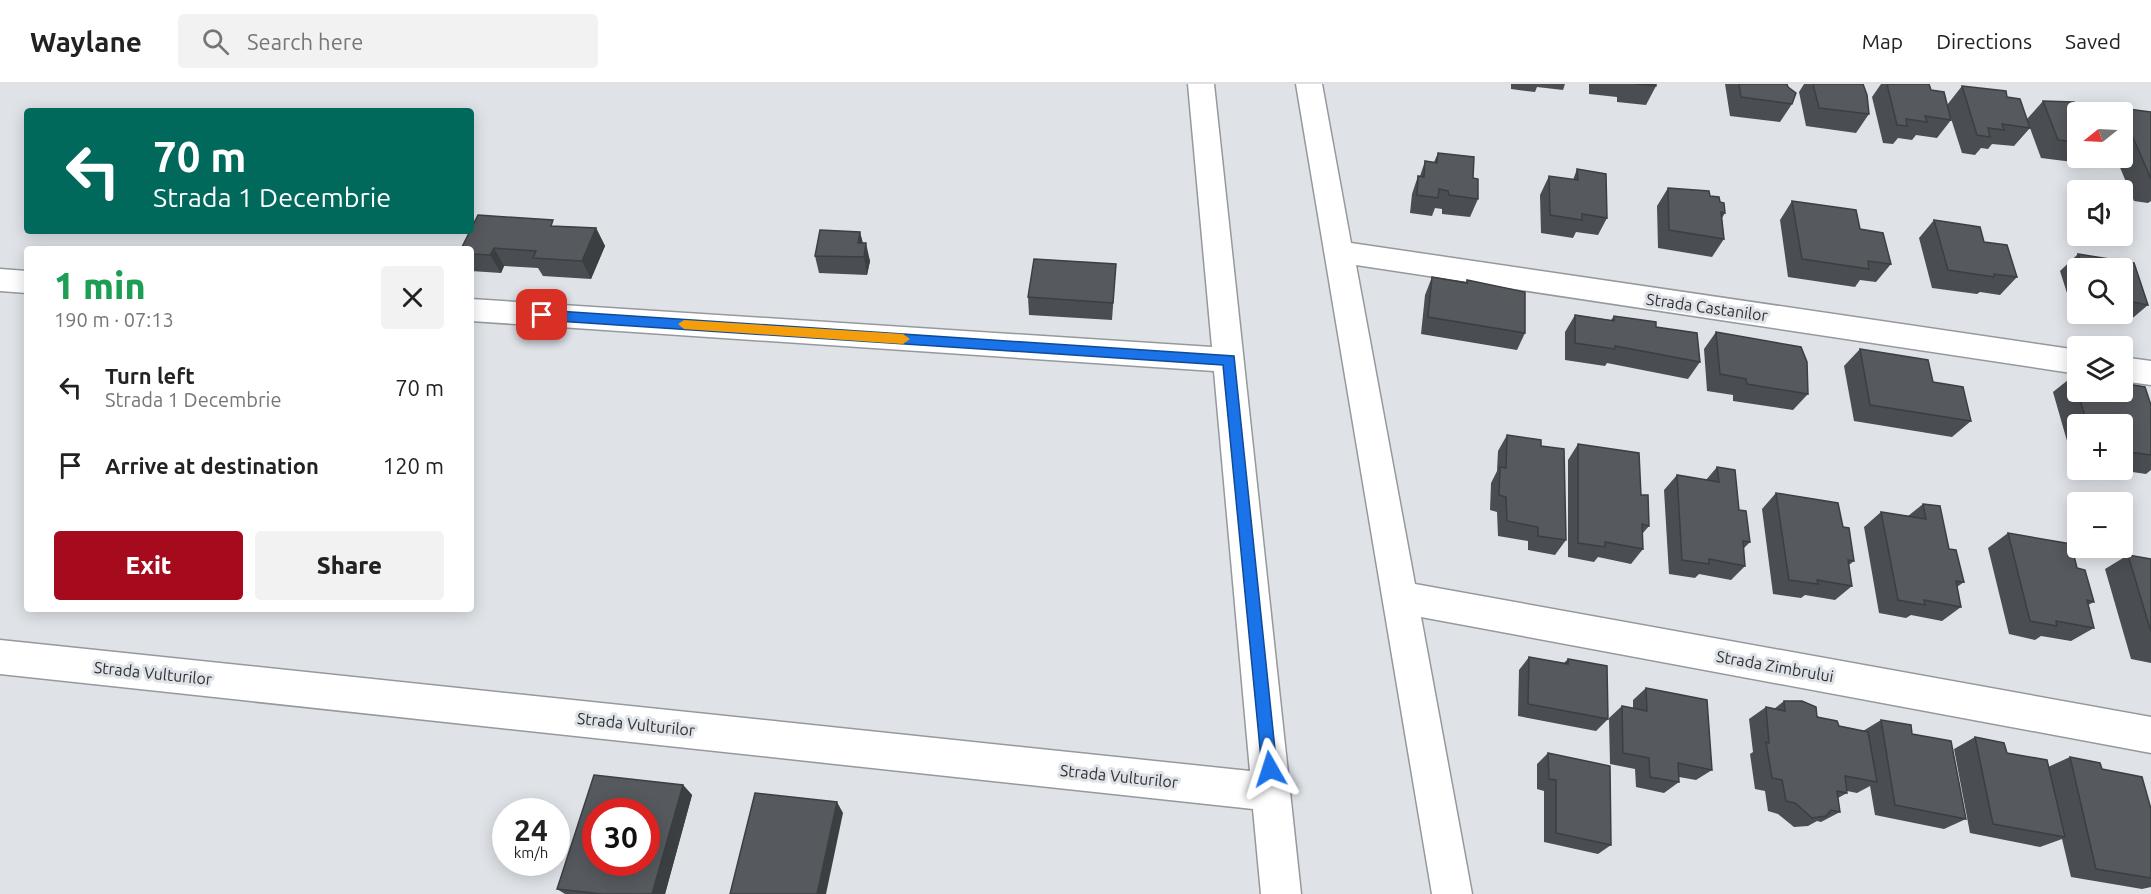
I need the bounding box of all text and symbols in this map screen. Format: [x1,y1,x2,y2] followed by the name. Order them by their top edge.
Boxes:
[178,14,598,68] search box
[199,25,232,58] icon: search
[30,26,142,57] text: Waylane
[247,29,363,54] text: Search here
[1862,29,1903,53] text: Map
[1936,29,2032,53] text: Directions
[2065,29,2121,53] text: Saved
[2067,102,2133,168] north arrow
[2067,102,2133,558] map controls
[54,132,132,210] icon: left
[153,133,247,180] text: 70 m
[2067,180,2133,246] button: sound
[153,182,391,212] text: Strada 1 Decembrie
[2067,258,2133,324] button: search
[54,265,146,306] text: 1 min
[381,266,444,329] button: close
[516,289,567,340] pin
[1645,290,1769,324] street label: Strada Castanilor
[525,298,558,331] icon: arrive
[54,308,174,331] text: 190 m · 07:13
[2067,336,2133,402] button: layers
[105,363,195,388] text: Turn left
[54,371,87,404] icon: left
[395,375,444,400] text: 70 m
[105,388,281,411] text: Strada 1 Decembrie
[2067,414,2133,480] button: +
[54,449,87,482] icon: arrive
[105,453,319,478] text: Arrive at destination
[383,453,444,478] text: 120 m
[2067,492,2133,558] button: −
[54,531,243,600] button: Exit
[255,531,444,600] button: Share
[1715,647,1835,685] street label: Strada Zimbrului
[93,658,213,688] street label: Strada Vulturilor
[576,709,696,739] street label: Strada Vulturilor
[1238,737,1302,801] position arrow
[1059,761,1179,791] street label: Strada Vulturilor
[582,798,660,876] speed limit sign: 30
[514,813,548,847] text: 24
[514,844,548,861] text: km/h

